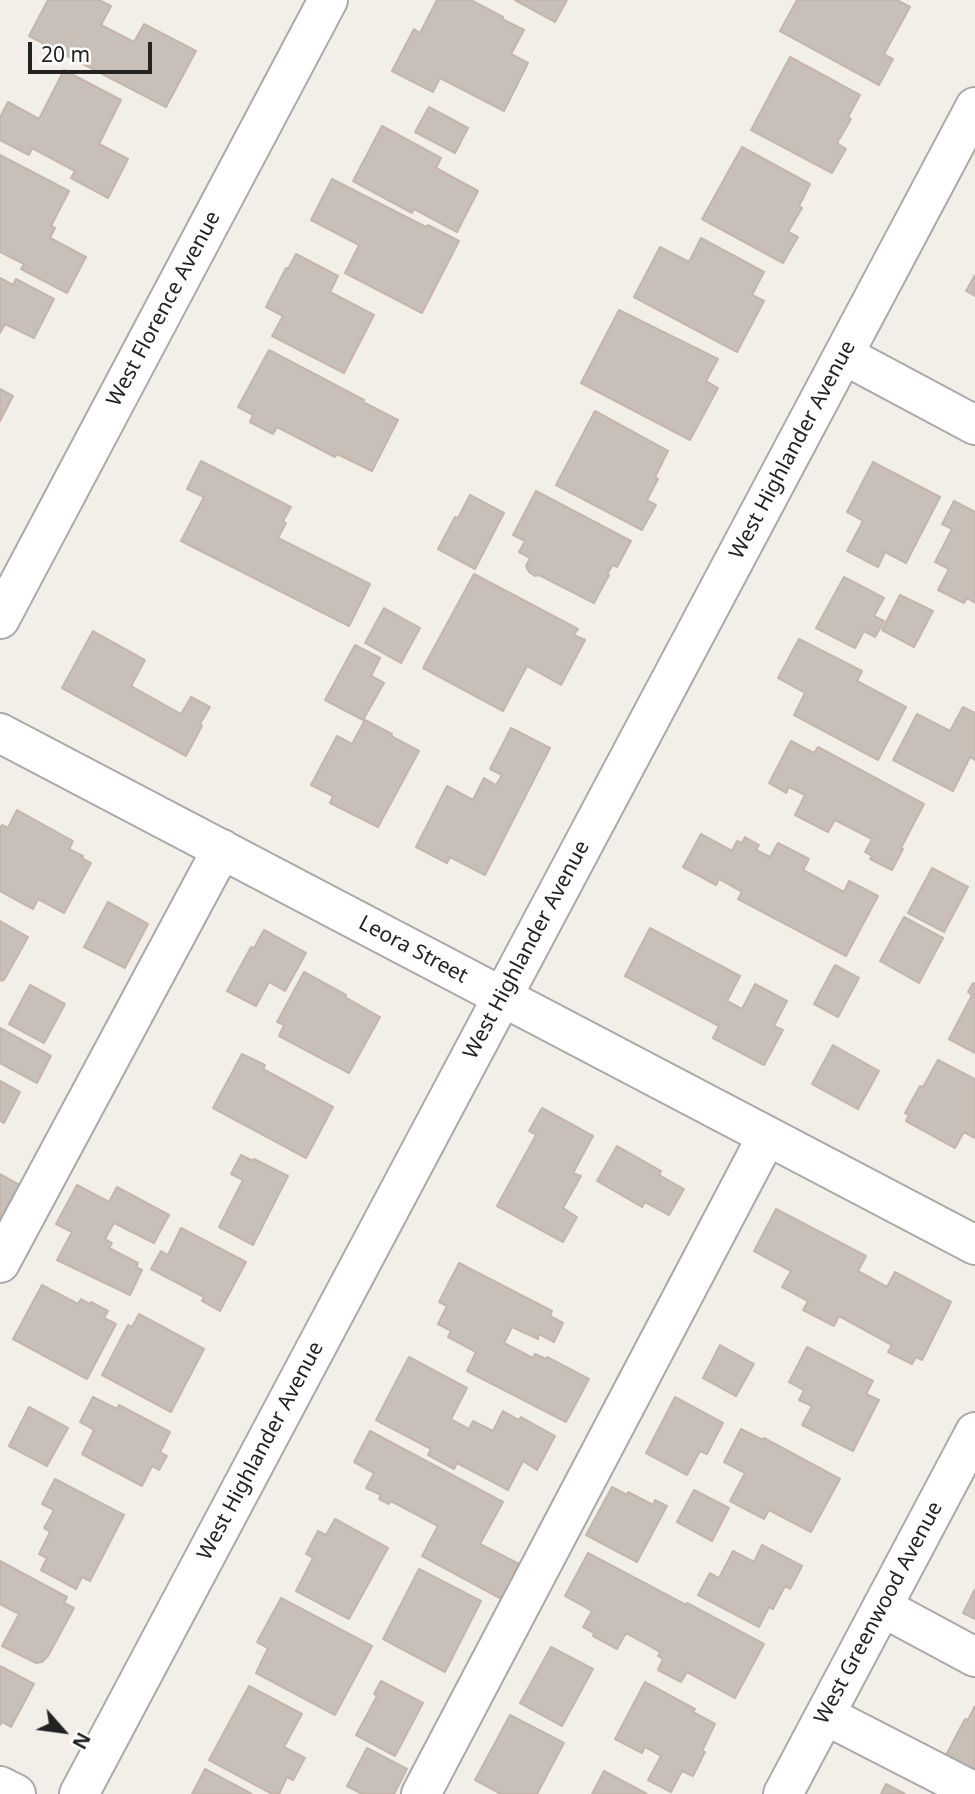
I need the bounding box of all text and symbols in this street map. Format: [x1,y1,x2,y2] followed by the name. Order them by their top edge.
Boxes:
[32,28,156,72] scale bar
[41,40,90,68] text: 20 m
[102,207,226,411] street label: West Florence Avenue
[725,336,861,564] street label: West Highlander Avenue
[459,836,595,1064] street label: West Highlander Avenue
[354,911,472,989] street label: Leora Street
[193,1337,329,1565] street label: West Highlander Avenue
[810,1497,948,1729] street label: West Greenwood Avenue
[28,1696,98,1766] north arrow
[66,1728,97,1754] text: N

